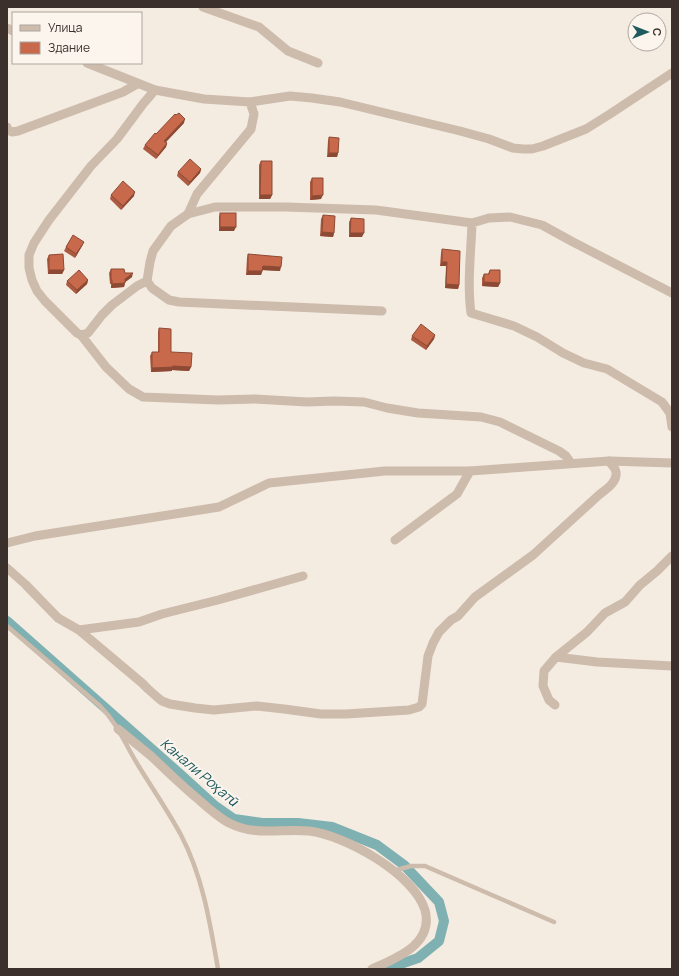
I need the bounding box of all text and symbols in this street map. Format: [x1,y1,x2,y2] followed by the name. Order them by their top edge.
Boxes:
[12,12,142,64] legend
[627,12,667,52] north arrow
[48,19,82,36] text: Улица
[650,28,665,36] text: С
[48,39,90,56] text: Здание
[157,733,244,811] water label: Канали Роҳатӣ

